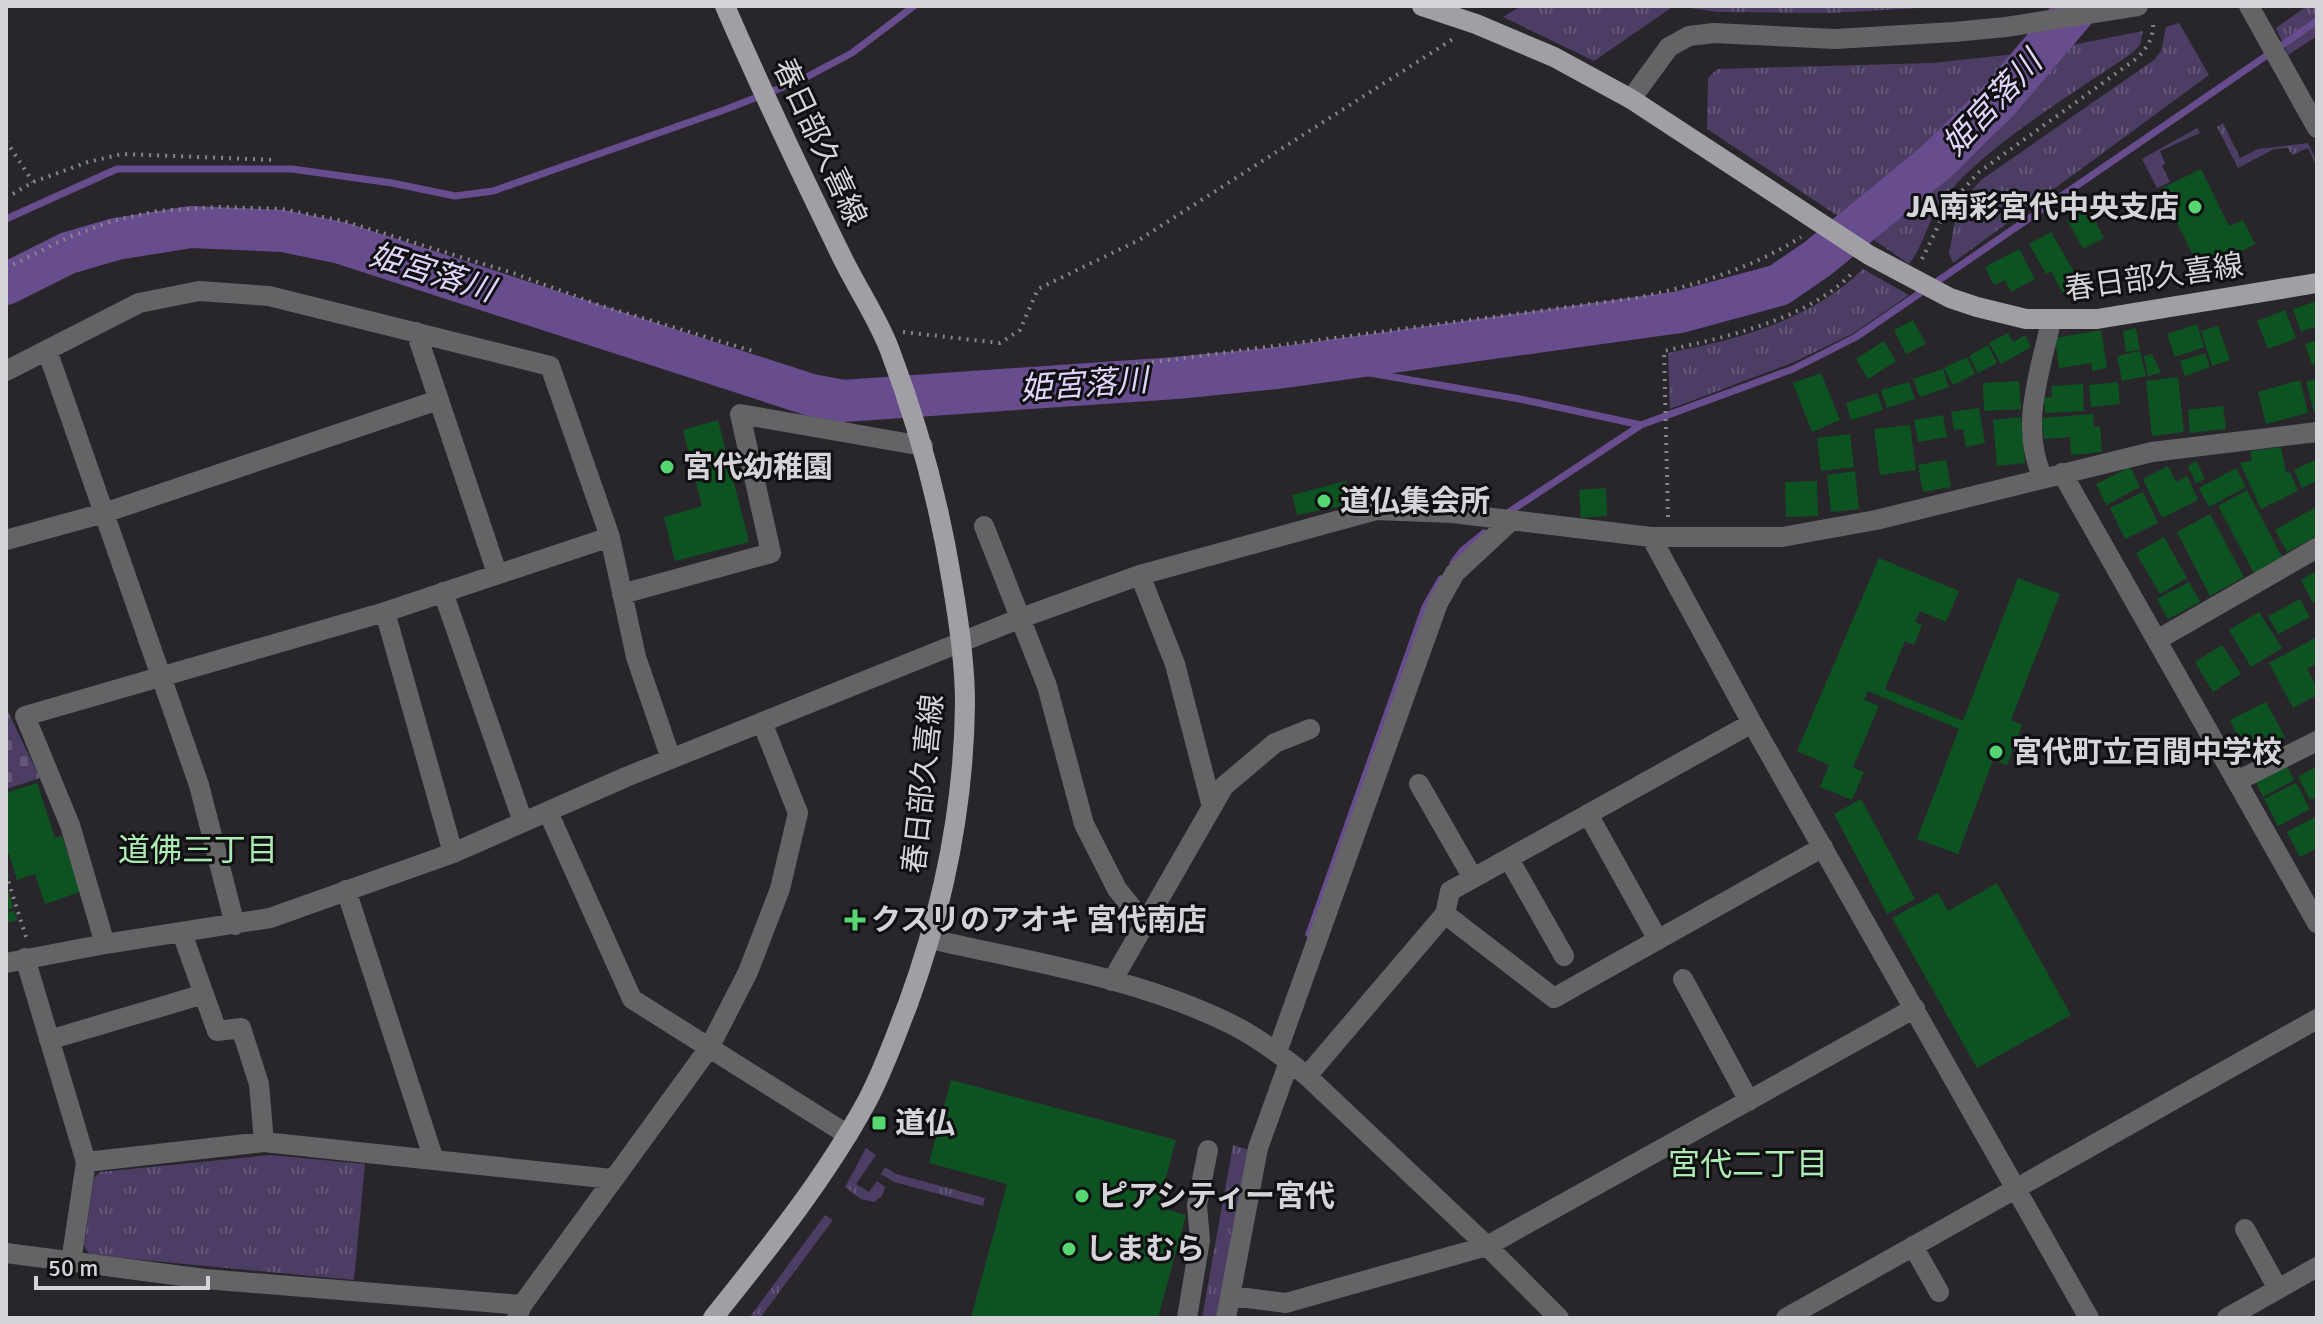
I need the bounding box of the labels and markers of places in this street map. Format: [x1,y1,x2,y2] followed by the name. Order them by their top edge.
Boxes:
[1906,189,2179,226] place label: JA南彩宮代中央支店
[2186,198,2204,216] marker: JA南彩宮代中央支店
[683,449,833,486] place label: 宮代幼稚園
[658,458,676,476] marker: 宮代幼稚園
[1340,483,1490,520] place label: 道仏集会所
[1315,492,1333,510] marker: 道仏集会所
[2012,734,2282,771] place label: 宮代町立百間中学校
[1987,743,2005,761] marker: 宮代町立百間中学校
[871,902,1207,939] place label: クスリのアオキ 宮代南店
[846,911,864,929] marker: クスリのアオキ 宮代南店
[895,1105,955,1142] place label: 道仏
[870,1114,888,1132] marker: 道仏
[1098,1178,1335,1215] place label: ピアシティー宮代
[1073,1187,1091,1205] marker: ピアシティー宮代
[1085,1231,1205,1268] place label: しまむら
[1060,1240,1078,1258] marker: しまむら

